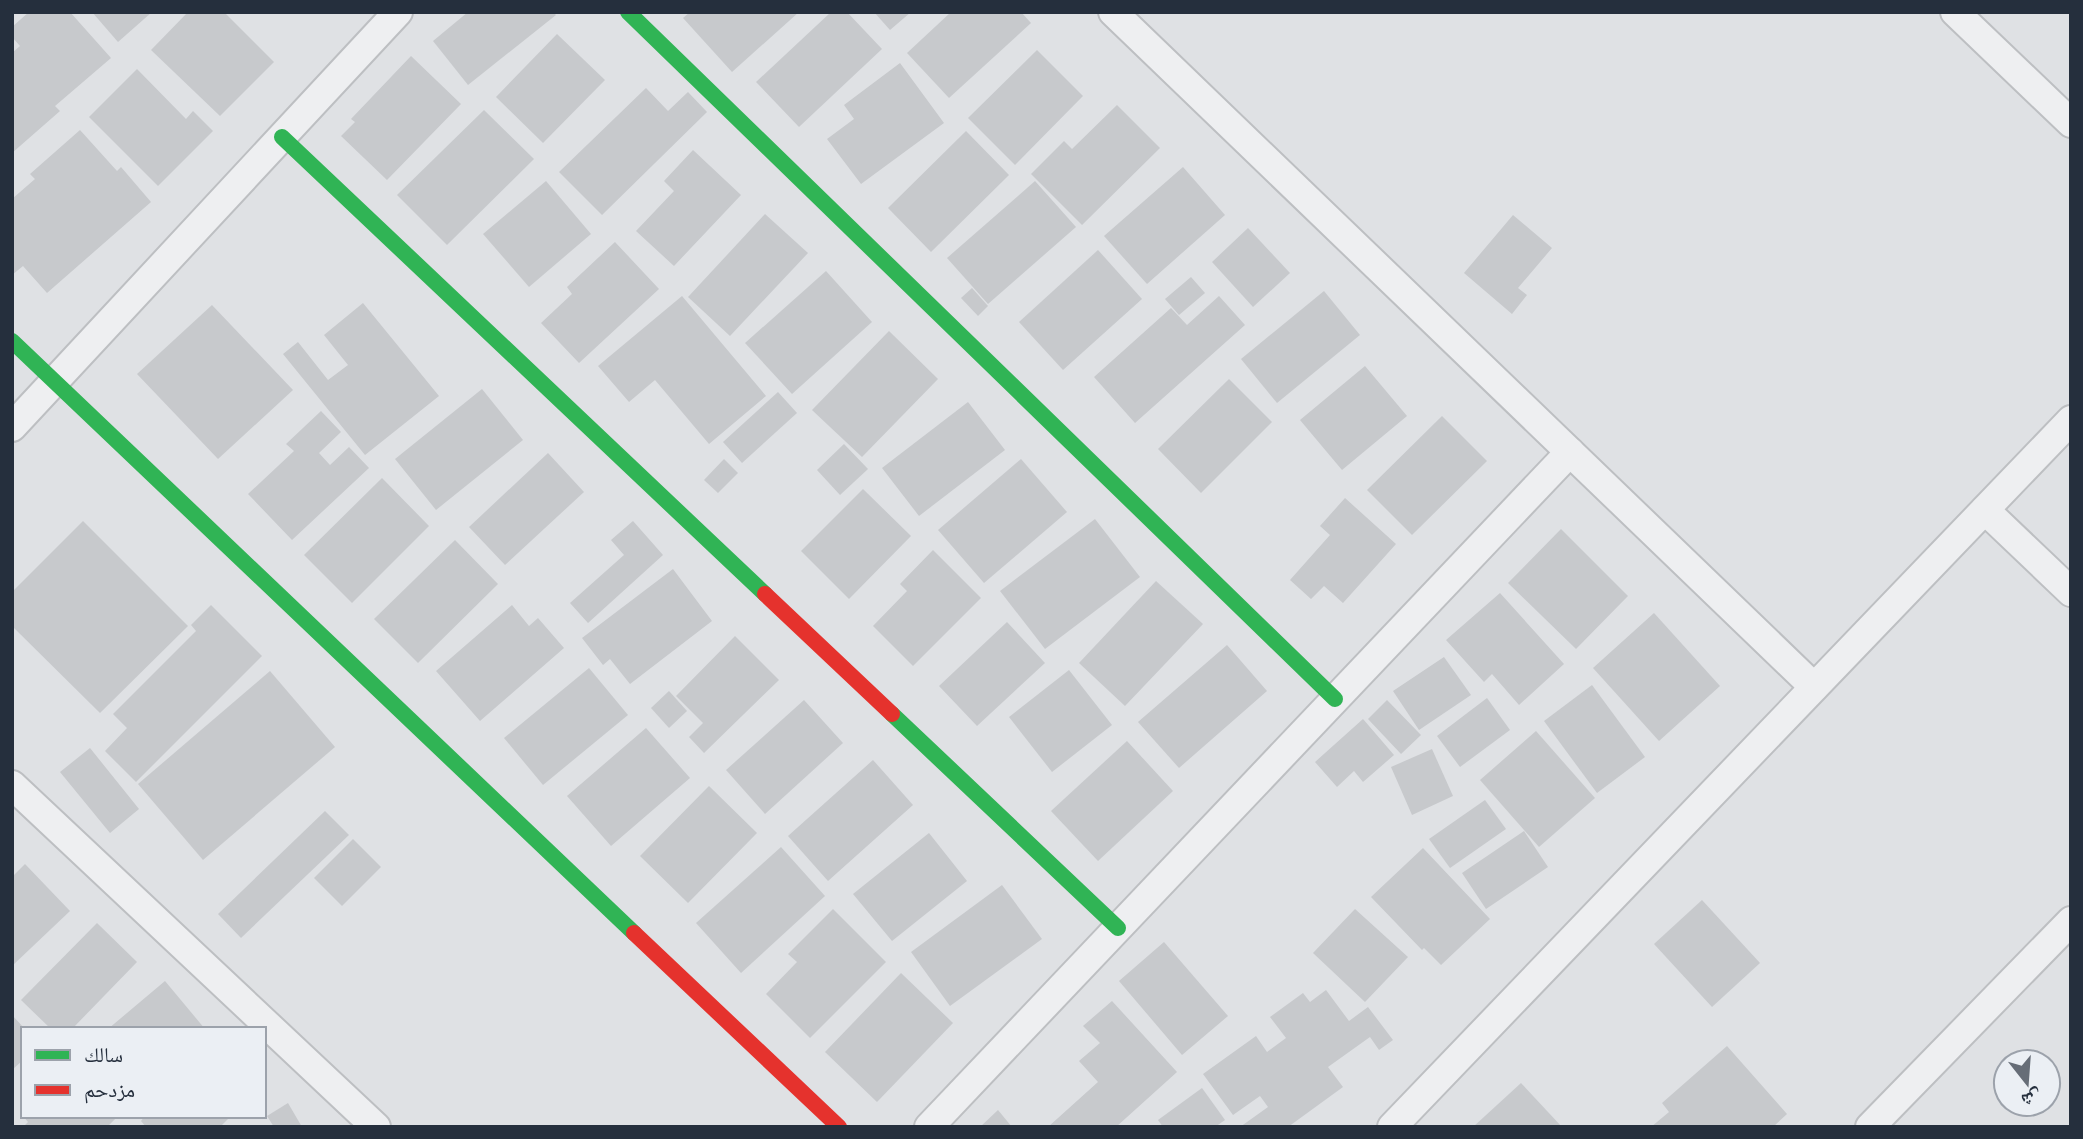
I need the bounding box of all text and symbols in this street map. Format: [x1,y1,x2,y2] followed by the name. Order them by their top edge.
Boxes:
[21,1027,266,1118] legend
[84,1042,123,1068] text: سالك
[1992,1048,2062,1118] north arrow
[84,1077,135,1104] text: مزدحم
[2019,1085,2045,1113] text: ش

